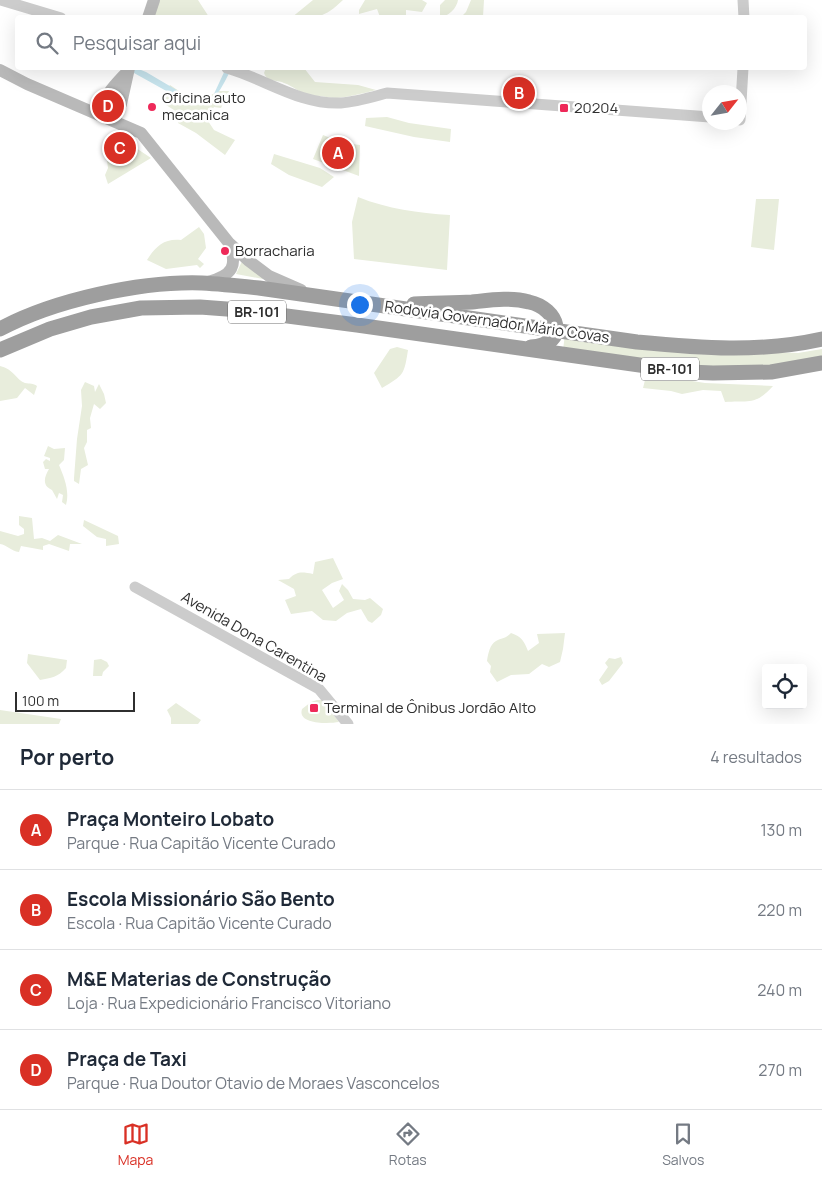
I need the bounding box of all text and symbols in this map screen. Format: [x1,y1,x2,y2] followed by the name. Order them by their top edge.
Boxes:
[15,15,807,70] search box
[33,29,61,57] icon: search
[73,30,201,56] text: Pesquisar aqui
[503,74,535,112] pin: B
[702,85,747,130] north arrow
[92,87,124,125] pin: D
[162,87,246,125] place label: Oficina auto mecanica
[574,97,618,118] place label: 20204
[146,101,158,113] marker: Oficina auto mecanica
[558,102,570,114] marker: 20204
[104,129,136,167] pin: C
[322,134,354,172] pin: A
[235,240,315,261] place label: Borracharia
[219,245,231,257] marker: Borracharia
[347,292,373,318] your location
[383,295,611,348] street label: Rodovia Governador Mário Covas
[228,300,286,324] road number: BR-101
[641,358,699,380] road number: BR-101
[177,586,331,687] street label: Avenida Dona Carentina
[762,664,807,709] map controls
[762,664,807,709] button: locate
[15,689,135,712] scale bar
[22,691,59,710] text: 100 m
[324,697,536,718] place label: Terminal de Ônibus Jordão Alto
[308,702,320,714] marker: Terminal de Ônibus Jordão Alto
[20,743,114,771] text: Por perto
[710,746,802,768] text: 4 resultados
[67,806,274,832] text: Praça Monteiro Lobato
[31,819,41,841] text: A
[760,819,802,841] text: 130 m
[67,832,336,854] text: Parque · Rua Capitão Vicente Curado
[67,886,335,912] text: Escola Missionário São Bento
[31,899,41,921] text: B
[757,899,802,921] text: 220 m
[67,912,332,934] text: Escola · Rua Capitão Vicente Curado
[67,966,331,992] text: M&E Materias de Construção
[30,979,42,1001] text: C
[757,979,802,1001] text: 240 m
[67,992,391,1014] text: Loja · Rua Expedicionário Francisco Vitoriano
[67,1046,187,1072] text: Praça de Taxi
[30,1059,42,1081] text: D
[758,1059,802,1081] text: 270 m
[67,1072,440,1094] text: Parque · Rua Doutor Otavio de Moraes Vasconcelos
[118,1120,153,1169] tab: Mapa
[389,1120,427,1169] tab: Rotas
[662,1120,704,1169] tab: Salvos

